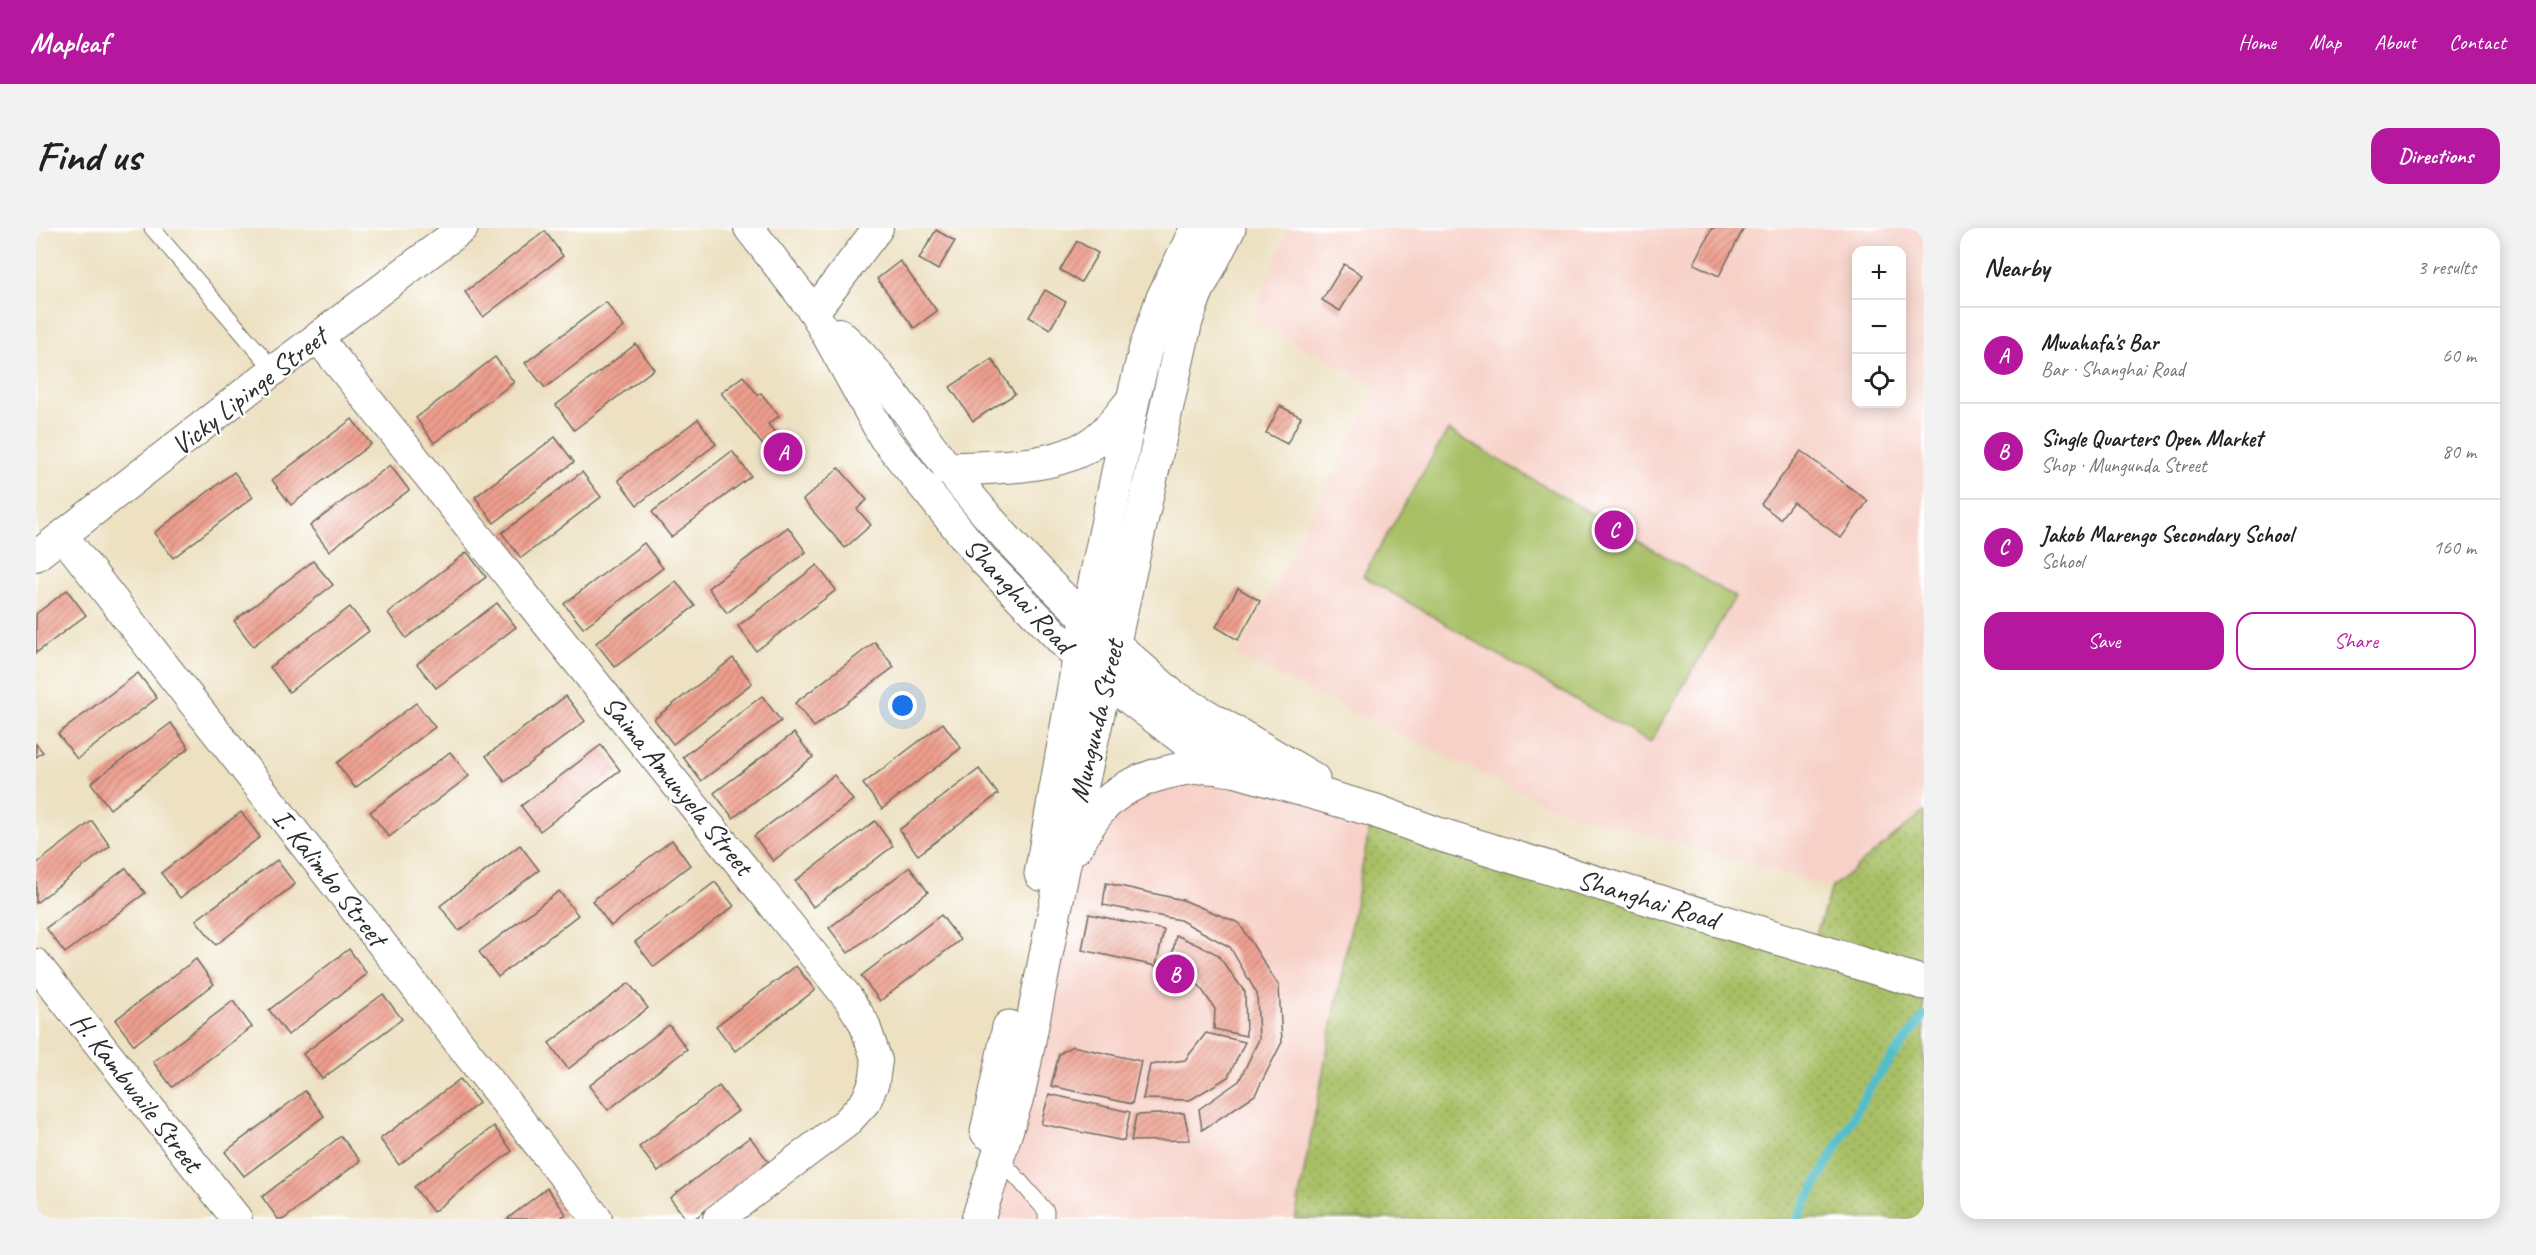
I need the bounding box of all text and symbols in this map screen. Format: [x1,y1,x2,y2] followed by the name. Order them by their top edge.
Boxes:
[30,25,108,60] text: Mapleaf
[2238,29,2276,55] text: Home
[2309,29,2341,55] text: Map
[2374,29,2416,55] text: About
[2449,29,2506,55] text: Contact
[2371,128,2500,184] button: Directions
[36,130,141,183] text: Find us
[1852,246,1906,408] map controls
[1852,246,1906,300] button: +
[1984,251,2049,284] text: Nearby
[2417,255,2476,280] text: 3 results
[1852,300,1906,354] button: −
[164,317,337,463] street label: Vicky Lipinge Street
[2041,329,2158,357] text: Mwahafa's Bar
[1998,343,2009,368] text: A
[2442,343,2476,368] text: 60 m
[1852,354,1906,408] button: locate
[2041,357,2184,382] text: Bar · Shanghai Road
[2041,425,2262,453] text: Single Quarters Open Market
[764,430,802,474] pin: A
[1998,439,2009,464] text: B
[2442,439,2476,464] text: 80 m
[2041,453,2207,478] text: Shop · Mungunda Street
[1594,508,1634,552] pin: C
[2041,521,2293,549] text: Jakob Marengo Secondary School
[957,530,1084,663] street label: Shanghai Road
[1999,535,2008,560] text: C
[2433,535,2476,560] text: 160 m
[2041,549,2084,574] text: School
[1984,612,2224,670] button: Save
[2236,612,2476,670] button: Share
[1060,634,1132,806] street label: Mungunda Street
[595,688,763,884] street label: Saima Amunyela Street
[888,691,917,720] your location
[265,801,397,956] street label: I. Kalimbo Street
[1574,861,1726,938] street label: Shanghai Road
[1156,952,1194,996] pin: B
[64,1005,212,1181] street label: H. Kambwaile Street

